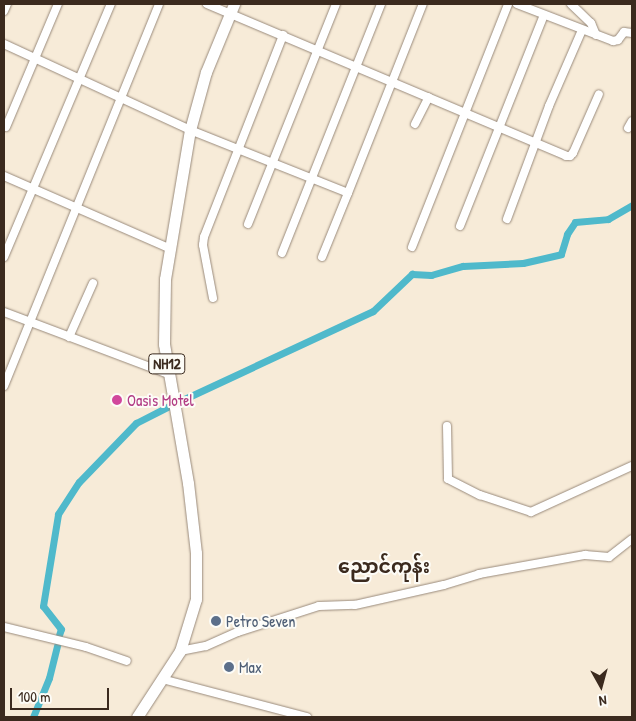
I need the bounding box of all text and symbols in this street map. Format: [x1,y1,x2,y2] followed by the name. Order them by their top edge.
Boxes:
[148,352,186,376] road number: NH12
[127,390,194,410] place label: Oasis Motel
[111,394,123,406] marker: Oasis Motel
[338,556,430,578] district label: ညောင်ကုန်း
[226,611,296,631] place label: Petro Seven
[210,615,222,627] marker: Petro Seven
[239,657,262,677] place label: Max
[223,661,235,673] marker: Max
[576,661,626,711] north arrow
[12,678,111,710] scale bar
[18,686,51,707] text: 100 m
[598,692,608,711] text: N

